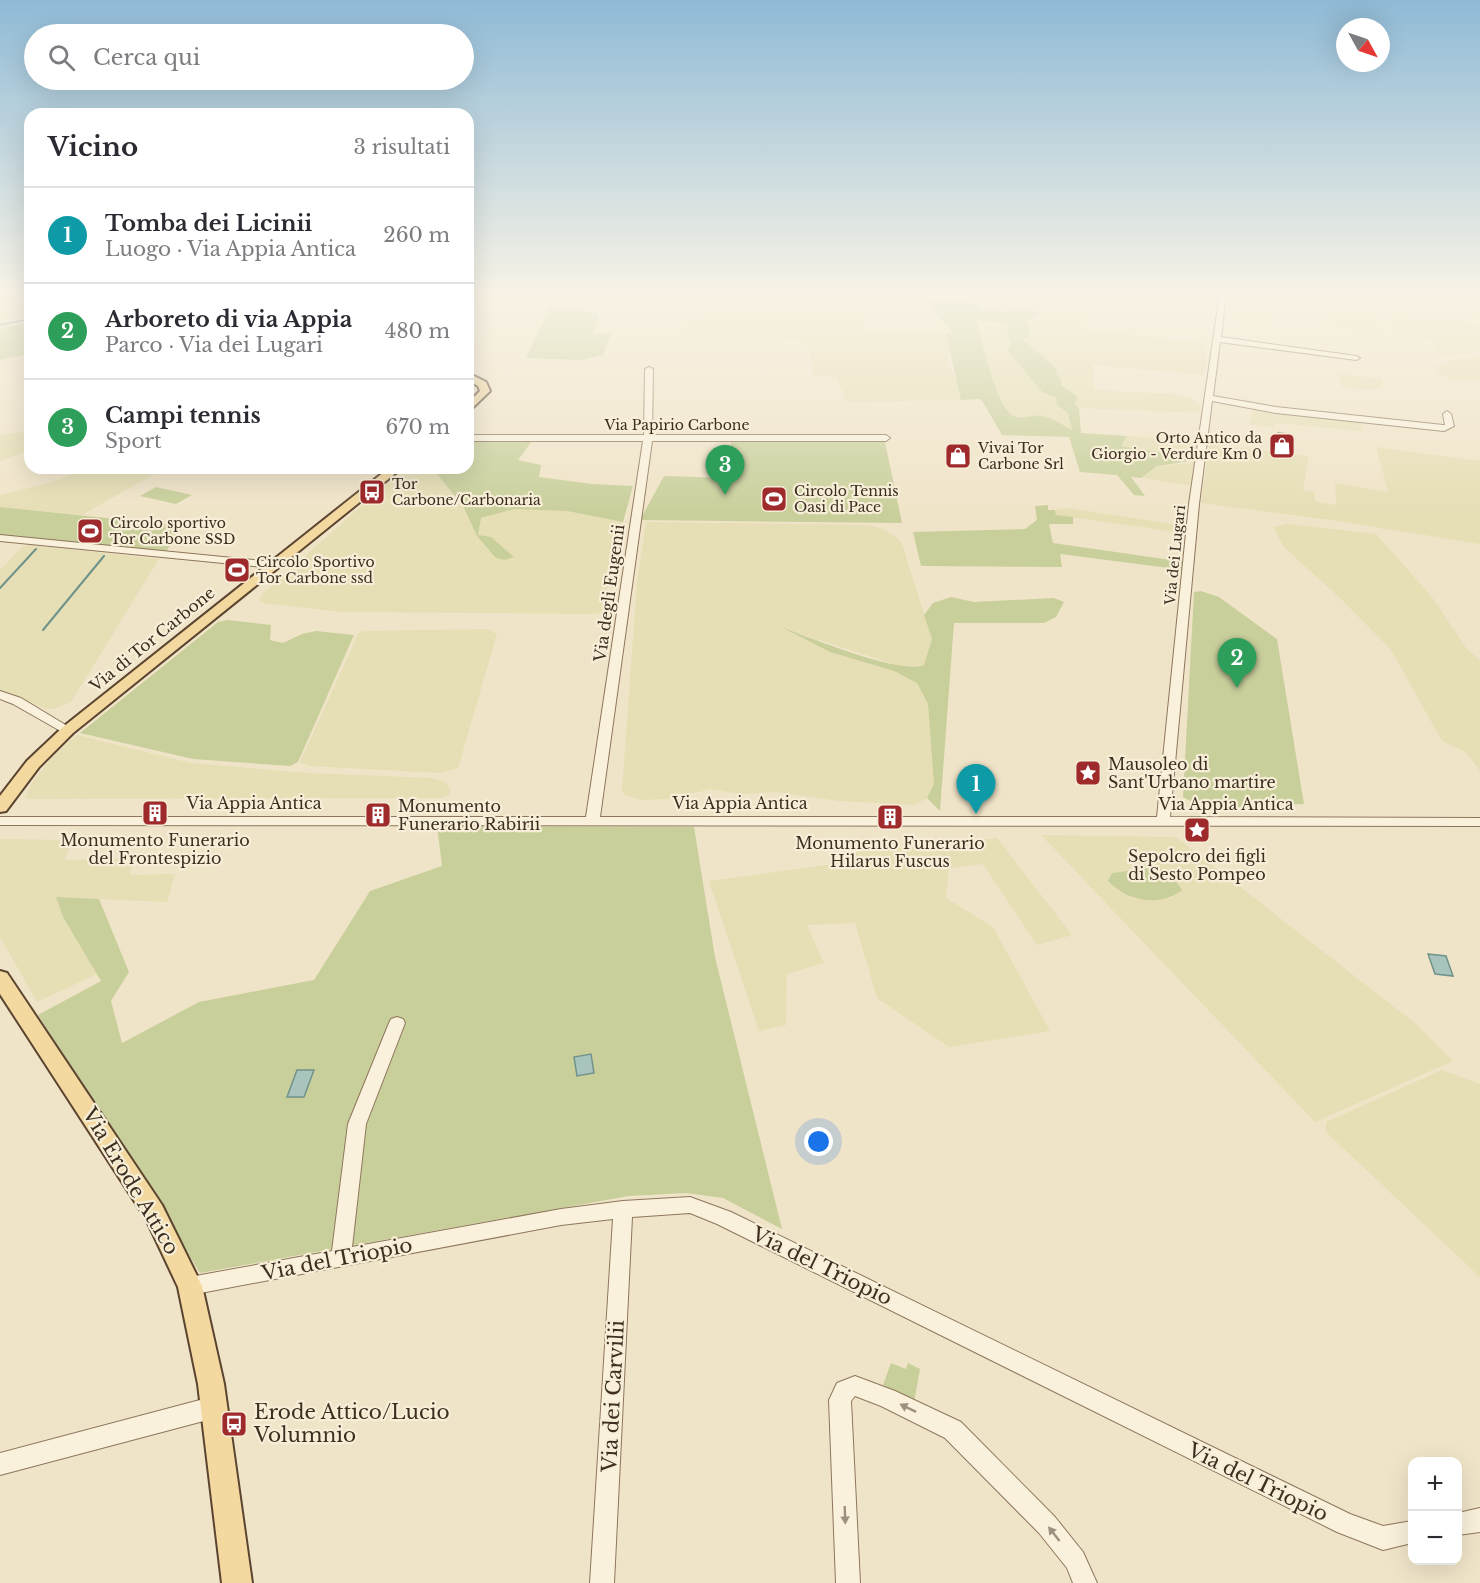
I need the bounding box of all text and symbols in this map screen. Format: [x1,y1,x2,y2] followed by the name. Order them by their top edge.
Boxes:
[1336,18,1390,72] north arrow
[24,24,474,90] search box
[45,41,78,74] icon: search
[93,44,200,71] text: Cerca qui
[48,131,138,163] text: Vicino
[354,135,450,159] text: 3 risultati
[105,210,312,237] text: Tomba dei Licinii
[63,223,72,247] text: 1
[383,223,450,247] text: 260 m
[105,237,356,261] text: Luogo · Via Appia Antica
[105,306,352,333] text: Arboreto di via Appia
[61,319,74,343] text: 2
[385,319,450,343] text: 480 m
[105,333,323,357] text: Parco · Via dei Lugari
[105,402,261,429] text: Campi tennis
[61,415,74,439] text: 3
[386,415,450,439] text: 670 m
[604,416,750,434] street label: Via Papirio Carbone
[105,429,162,453] text: Sport
[1091,429,1262,463] place label: Orto Antico da Giorgio - Verdure Km 0
[1267,431,1297,461] shop icon: Orto Antico da Giorgio - Verdure Km 0
[977,439,1064,473] place label: Vivai Tor Carbone Srl
[943,441,973,471] shop icon: Vivai Tor Carbone Srl
[706,446,744,495] pin: 3
[392,475,541,509] place label: Tor Carbone/Carbonaria
[357,477,387,507] bus stop icon: Tor Carbone/Carbonaria
[794,482,899,516] place label: Circolo Tennis Oasi di Pace
[759,484,789,514] sports icon: Circolo Tennis Oasi di Pace
[1161,504,1189,607] street label: Via dei Lugari
[110,514,235,548] place label: Circolo sportivo Tor Carbone SSD
[75,516,105,546] sports icon: Circolo sportivo Tor Carbone SSD
[589,522,629,664] street label: Via degli Eugenii
[256,553,375,587] place label: Circolo Sportivo Tor Carbone ssd
[222,555,252,585] sports icon: Circolo Sportivo Tor Carbone ssd
[85,582,219,696] street label: Via di Tor Carbone
[1218,638,1256,688] pin: 2
[1108,754,1276,792] place label: Mausoleo di Sant'Urbano martire
[1073,758,1103,788] place icon: Mausoleo di Sant'Urbano martire
[956,764,996,814] pin: 1
[186,793,322,813] street label: Via Appia Antica
[672,793,808,813] street label: Via Appia Antica
[1158,794,1294,814] street label: Via Appia Antica
[398,796,541,834] place label: Monumento Funerario Rabirii
[140,798,170,828] building icon: Monumento Funerario del Frontespizio
[363,800,393,830] building icon: Monumento Funerario Rabirii
[875,802,905,832] building icon: Monumento Funerario Hilarus Fuscus
[1182,815,1212,845] place icon: Sepolcro dei figli di Sesto Pompeo
[60,830,250,868] place label: Monumento Funerario del Frontespizio
[795,833,985,871] place label: Monumento Funerario Hilarus Fuscus
[1128,846,1266,884] place label: Sepolcro dei figli di Sesto Pompeo
[77,1102,184,1259] street label: Via Erode Attico
[804,1127,833,1156] your location
[747,1221,896,1310] street label: Via del Triopio
[259,1233,414,1286] street label: Via del Triopio
[597,1319,629,1474] street label: Via dei Carvilii
[253,1400,450,1447] place label: Erode Attico/Lucio Volumnio
[899,1403,916,1413] one-way arrow
[219,1409,249,1439] bus stop icon: Erode Attico/Lucio Volumnio
[1183,1437,1332,1526] street label: Via del Triopio
[1408,1457,1462,1565] map controls
[1408,1457,1462,1511] button: +
[840,1505,849,1524] one-way arrow
[1408,1511,1462,1565] button: −
[1049,1526,1061,1541] one-way arrow

